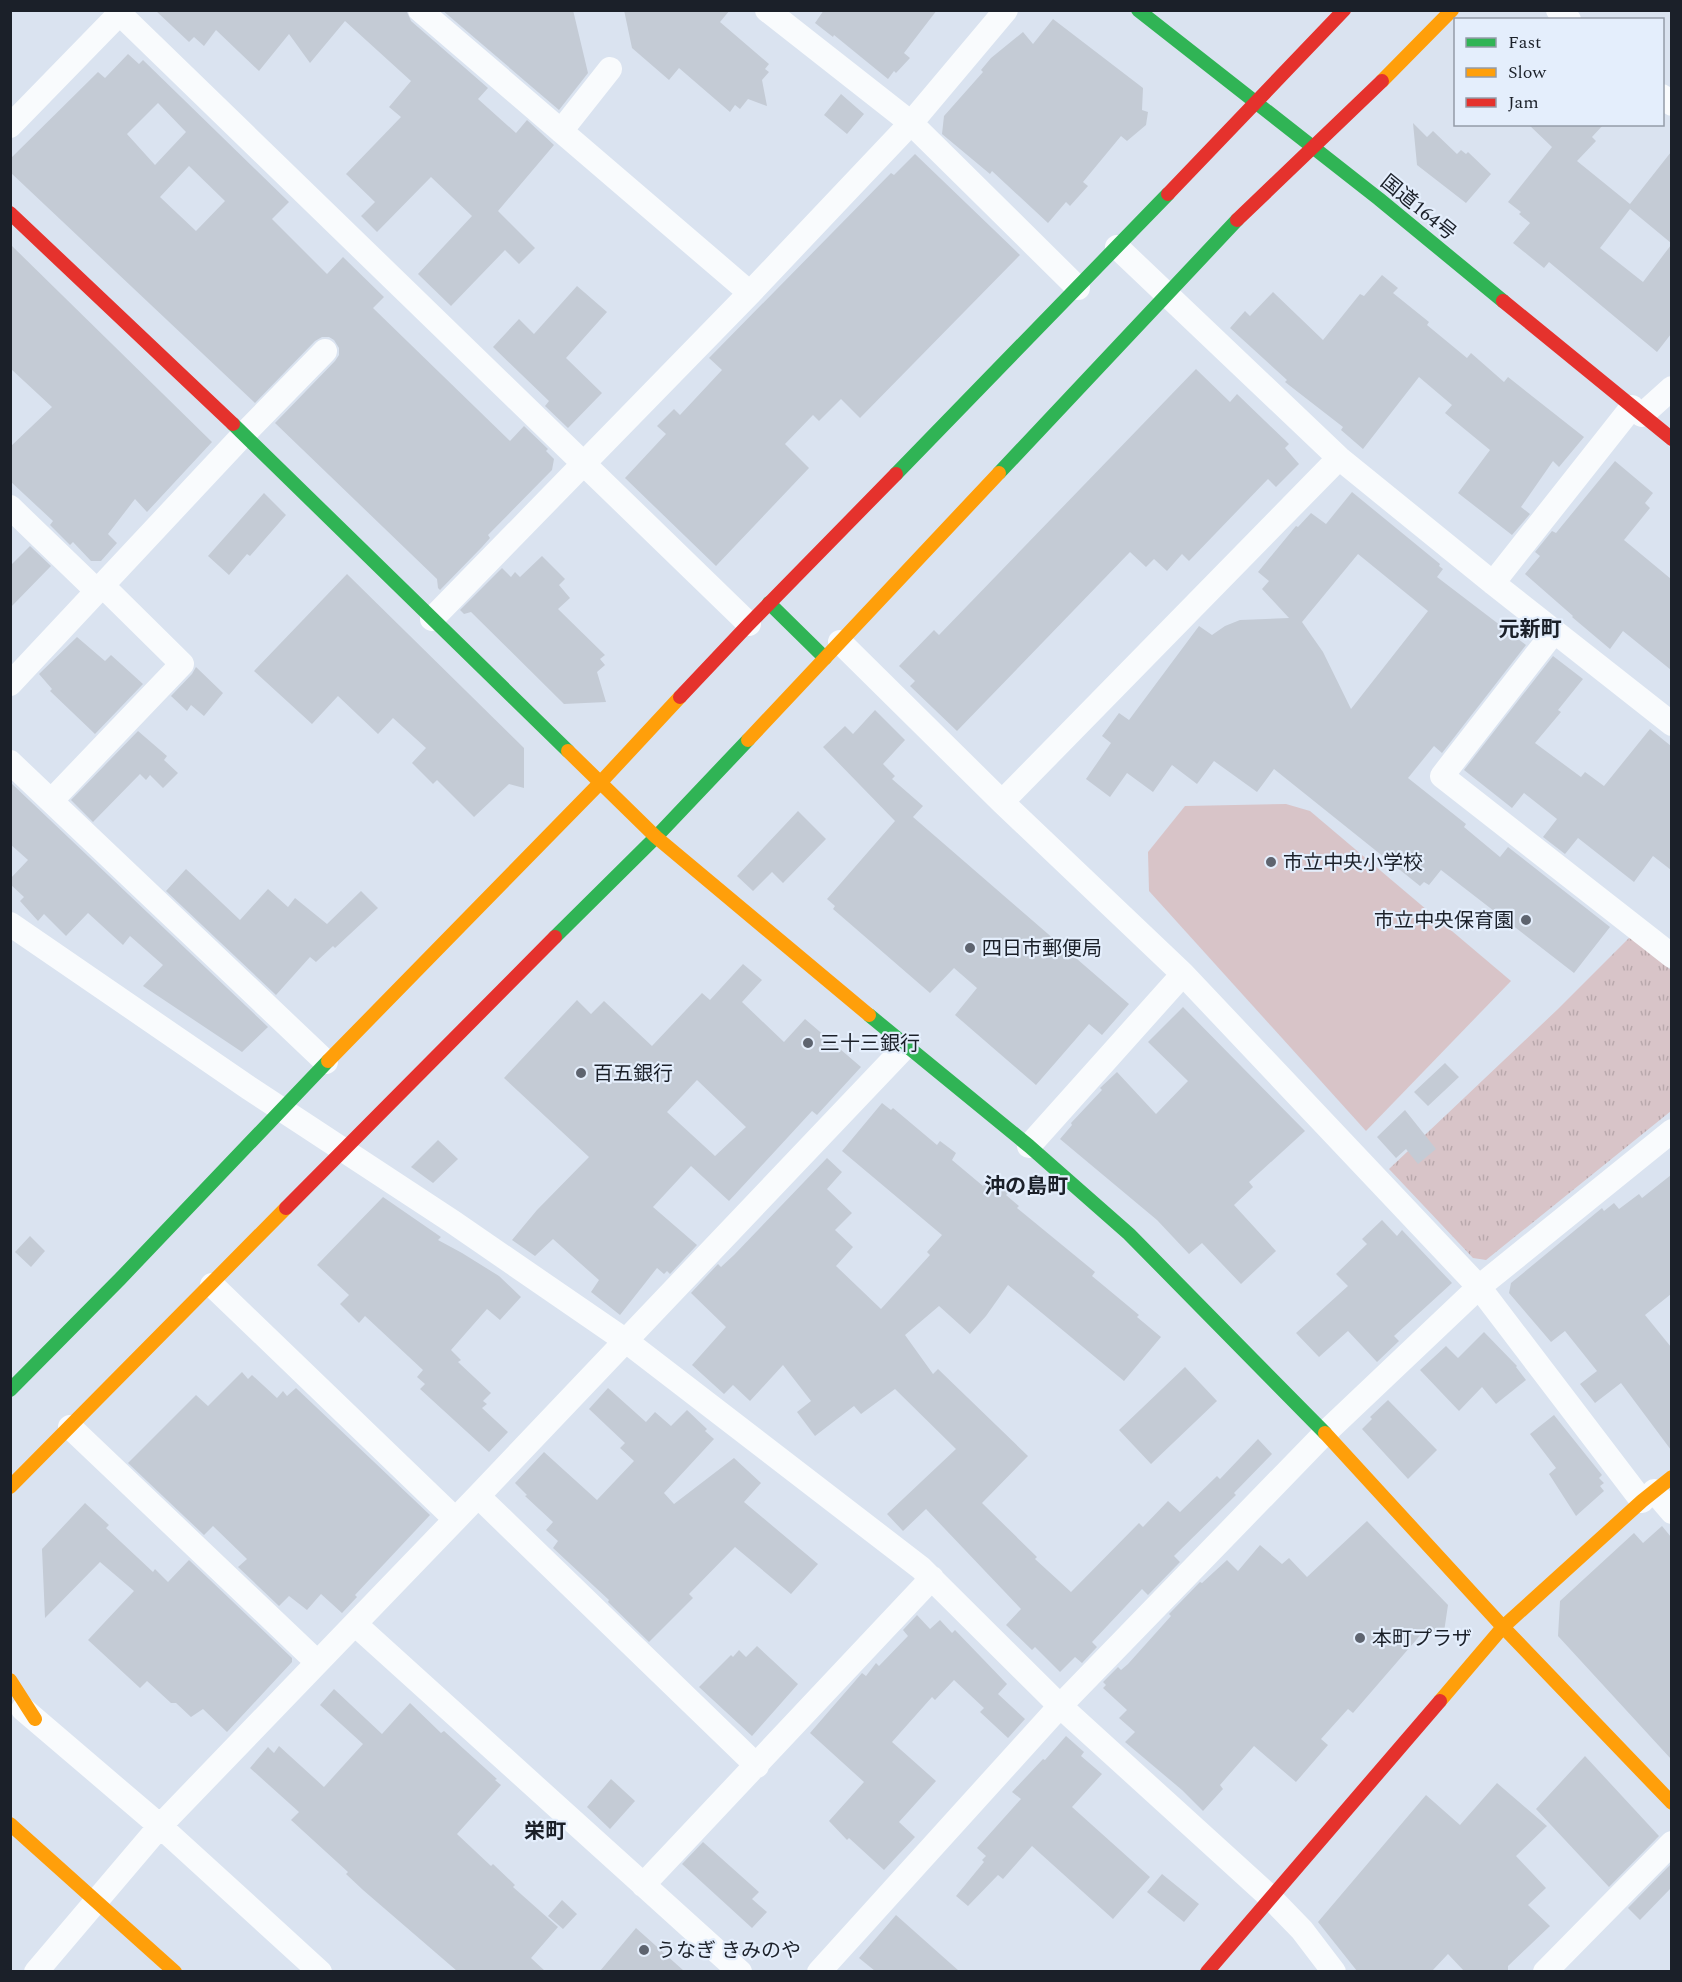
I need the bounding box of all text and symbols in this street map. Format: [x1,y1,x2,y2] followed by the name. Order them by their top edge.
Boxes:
[1454,18,1664,126] legend
[1508,29,1541,56] text: Fast
[1508,59,1547,86] text: Slow
[1508,89,1539,116] text: Jam
[1374,168,1463,248] street label: 国道164号
[1499,614,1562,646] district label: 元新町
[1283,848,1423,878] place label: 市立中央小学校
[1264,855,1278,869] marker: 市立中央小学校
[1374,906,1514,936] place label: 市立中央保育園
[1519,913,1533,927] marker: 市立中央保育園
[982,934,1102,964] place label: 四日市郵便局
[963,941,977,955] marker: 四日市郵便局
[820,1029,920,1059] place label: 三十三銀行
[801,1036,815,1050] marker: 三十三銀行
[593,1059,673,1089] place label: 百五銀行
[574,1066,588,1080] marker: 百五銀行
[984,1171,1068,1203] district label: 沖の島町
[1372,1624,1472,1654] place label: 本町プラザ
[1353,1631,1367,1645] marker: 本町プラザ
[524,1816,566,1848] district label: 栄町
[656,1936,801,1966] place label: うなぎ きみのや
[637,1943,651,1957] marker: うなぎ きみのや

